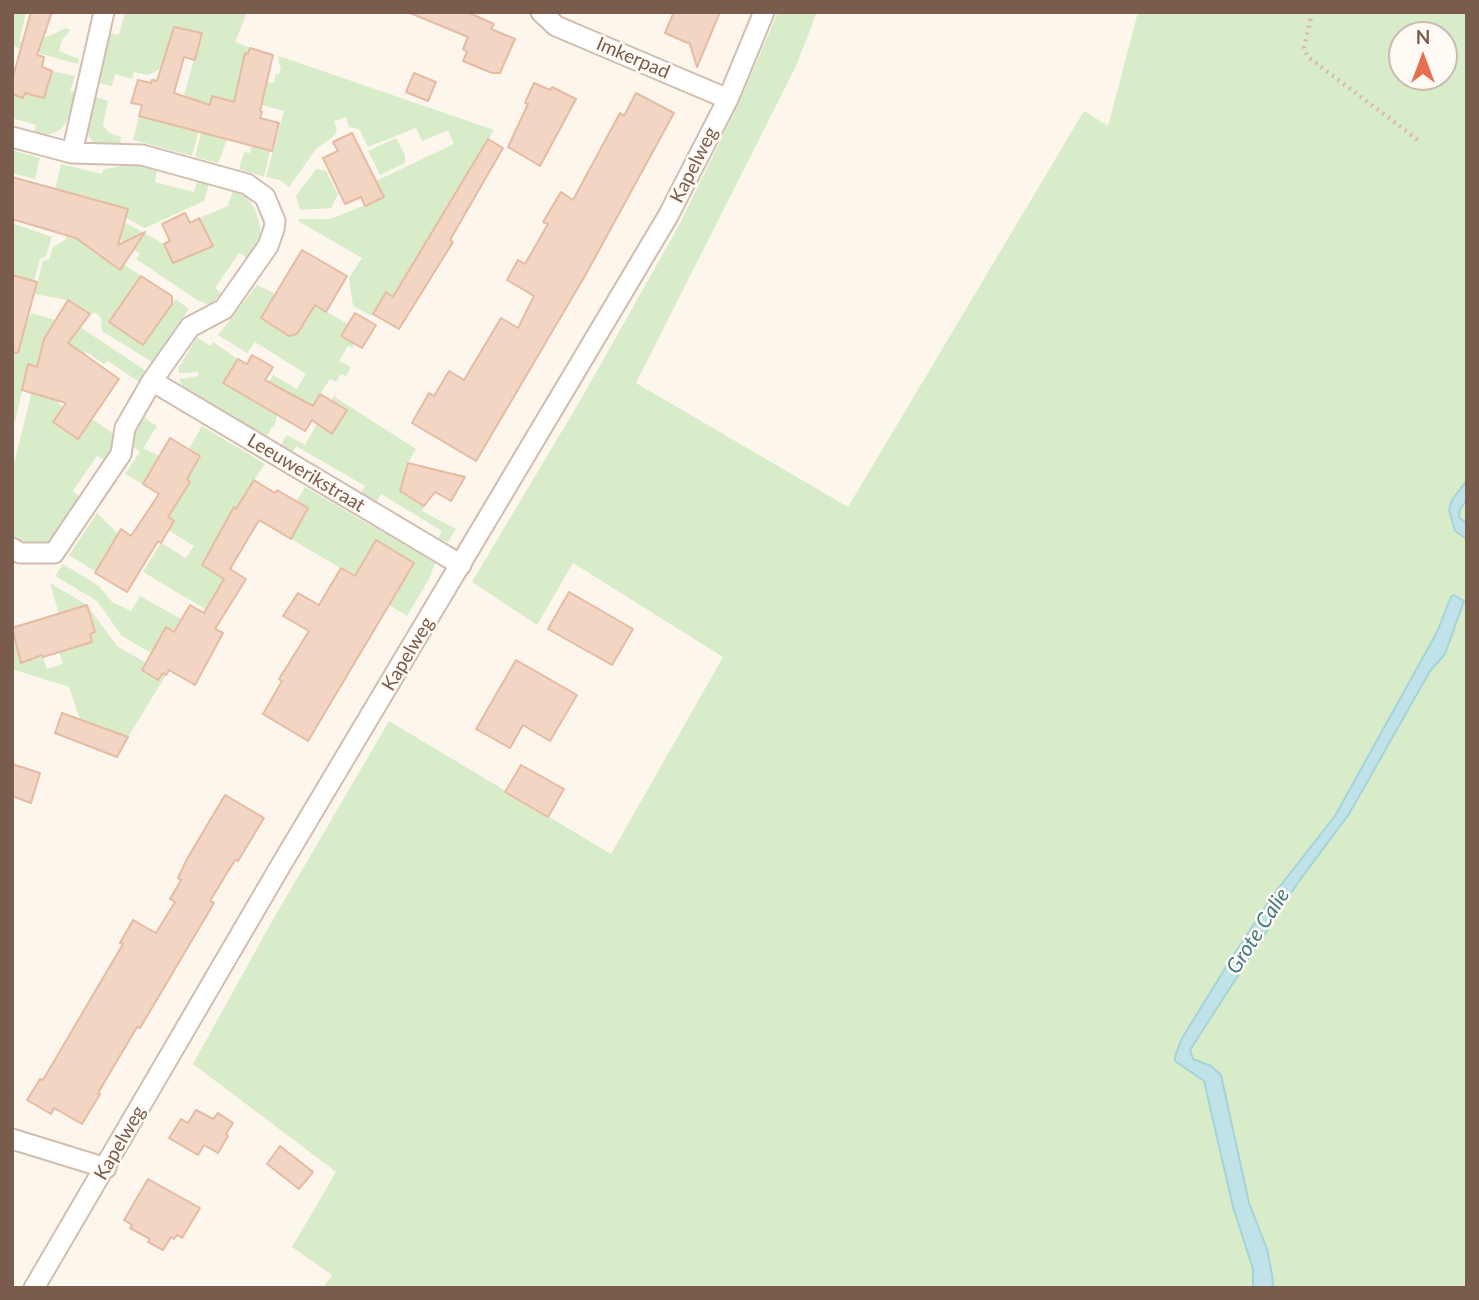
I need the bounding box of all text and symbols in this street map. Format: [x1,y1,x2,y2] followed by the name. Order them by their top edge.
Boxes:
[1388,21,1458,91] north arrow
[1416,25,1430,48] text: N
[593,32,673,84] street label: Imkerpad
[665,123,723,207] street label: Kapelweg
[243,429,369,517] street label: Leeuwerikstraat
[377,613,439,695] street label: Kapelweg
[1221,883,1295,979] water label: Grote Calie
[90,1102,150,1184] street label: Kapelweg

